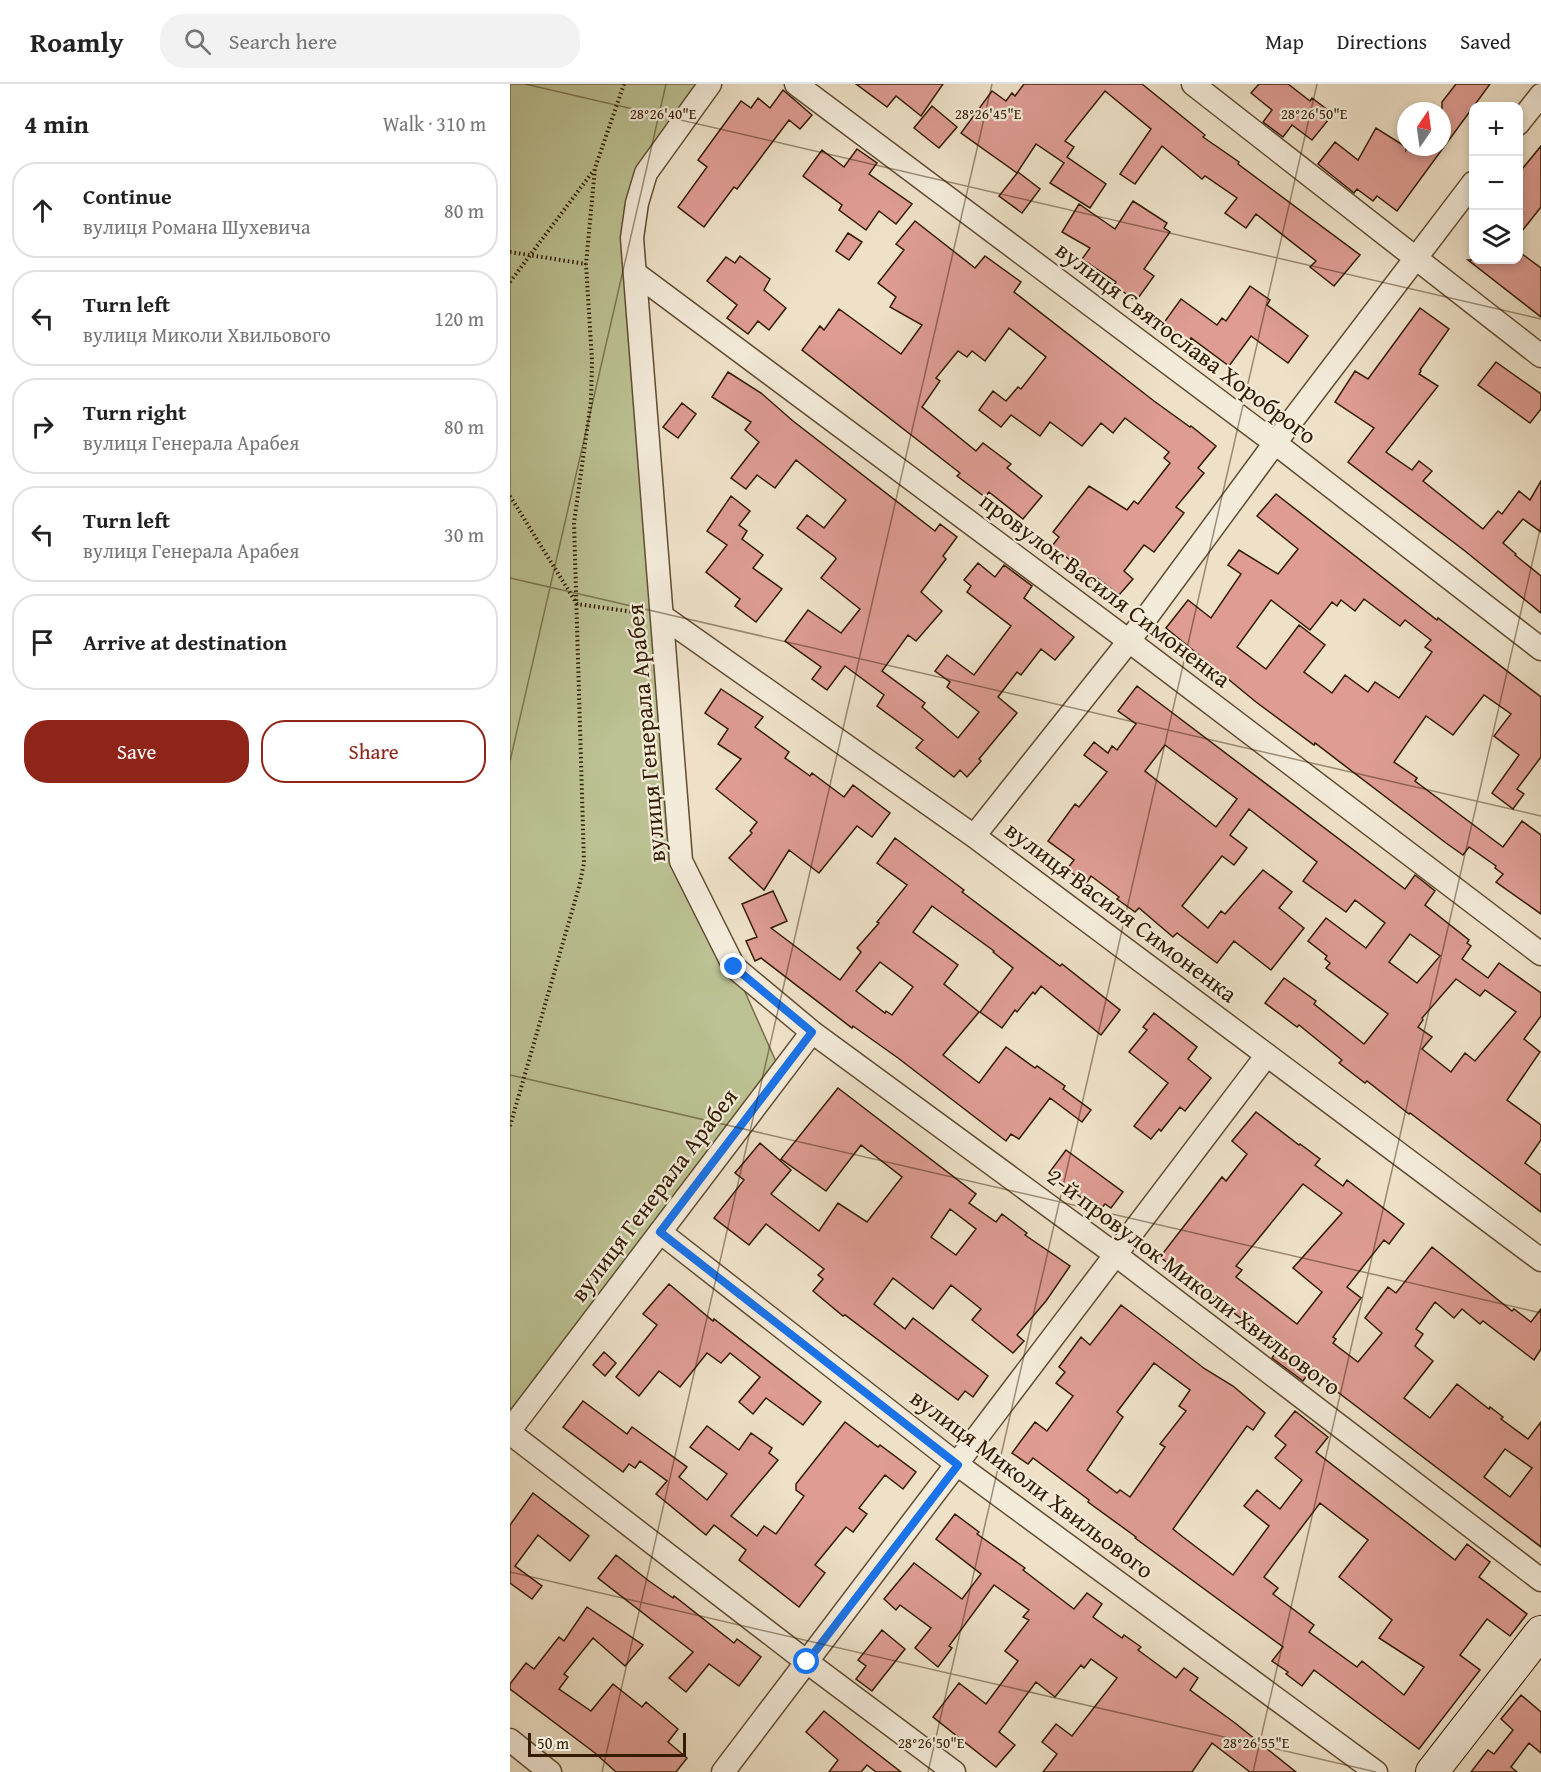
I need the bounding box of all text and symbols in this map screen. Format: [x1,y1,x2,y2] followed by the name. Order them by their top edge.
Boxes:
[160,14,580,68] search box
[30,21,124,62] text: Roamly
[181,25,214,58] icon: search
[229,25,337,57] text: Search here
[1265,26,1304,57] text: Map
[1337,26,1427,57] text: Directions
[1460,26,1511,57] text: Saved
[1397,102,1451,156] north arrow
[1469,102,1523,264] map controls
[1469,102,1523,156] button: +
[630,103,697,124] text: 28°26'40"E
[955,103,1022,124] text: 28°26'45"E
[1281,103,1348,124] text: 28°26'50"E
[24,104,89,143] text: 4 min
[383,109,486,138] text: Walk · 310 m
[1469,156,1523,210] button: −
[83,180,172,212] text: Continue
[26,194,59,227] icon: ahead
[444,196,484,225] text: 80 m
[1469,210,1523,264] button: layers
[83,212,310,241] text: вулиця Романа Шухевича
[1048,233,1324,453] street label: вулиця Святослава Хороброго
[83,288,170,320] text: Turn left
[26,302,59,335] icon: left
[434,304,484,333] text: 120 m
[83,320,331,349] text: вулиця Миколи Хвильового
[83,396,186,428] text: Turn right
[26,410,59,443] icon: right
[444,412,484,441] text: 80 m
[83,428,299,457] text: вулиця Генерала Арабея
[972,483,1239,696] street label: провулок Василя Симоненка
[83,504,170,536] text: Turn left
[26,518,59,551] icon: left
[444,520,484,549] text: 30 m
[83,536,299,565] text: вулиця Генерала Арабея
[617,602,674,864] street label: вулиця Генерала Арабея
[26,626,59,659] icon: arrive
[83,626,287,658] text: Arrive at destination
[24,720,249,783] button: Save
[261,720,486,783] button: Share
[998,813,1245,1011] street label: вулиця Василя Симоненка
[720,953,746,979] route end
[562,1081,746,1309] street label: вулиця Генерала Арабея
[1040,1159,1349,1404] street label: 2-й провулок Миколи Хвильового
[903,1380,1162,1587] street label: вулиця Миколи Хвильового
[793,1648,819,1674] route start
[528,1730,686,1758] scale bar
[537,1731,569,1755] text: 50 m
[898,1732,965,1753] text: 28°26'50"E
[1223,1732,1290,1753] text: 28°26'55"E

